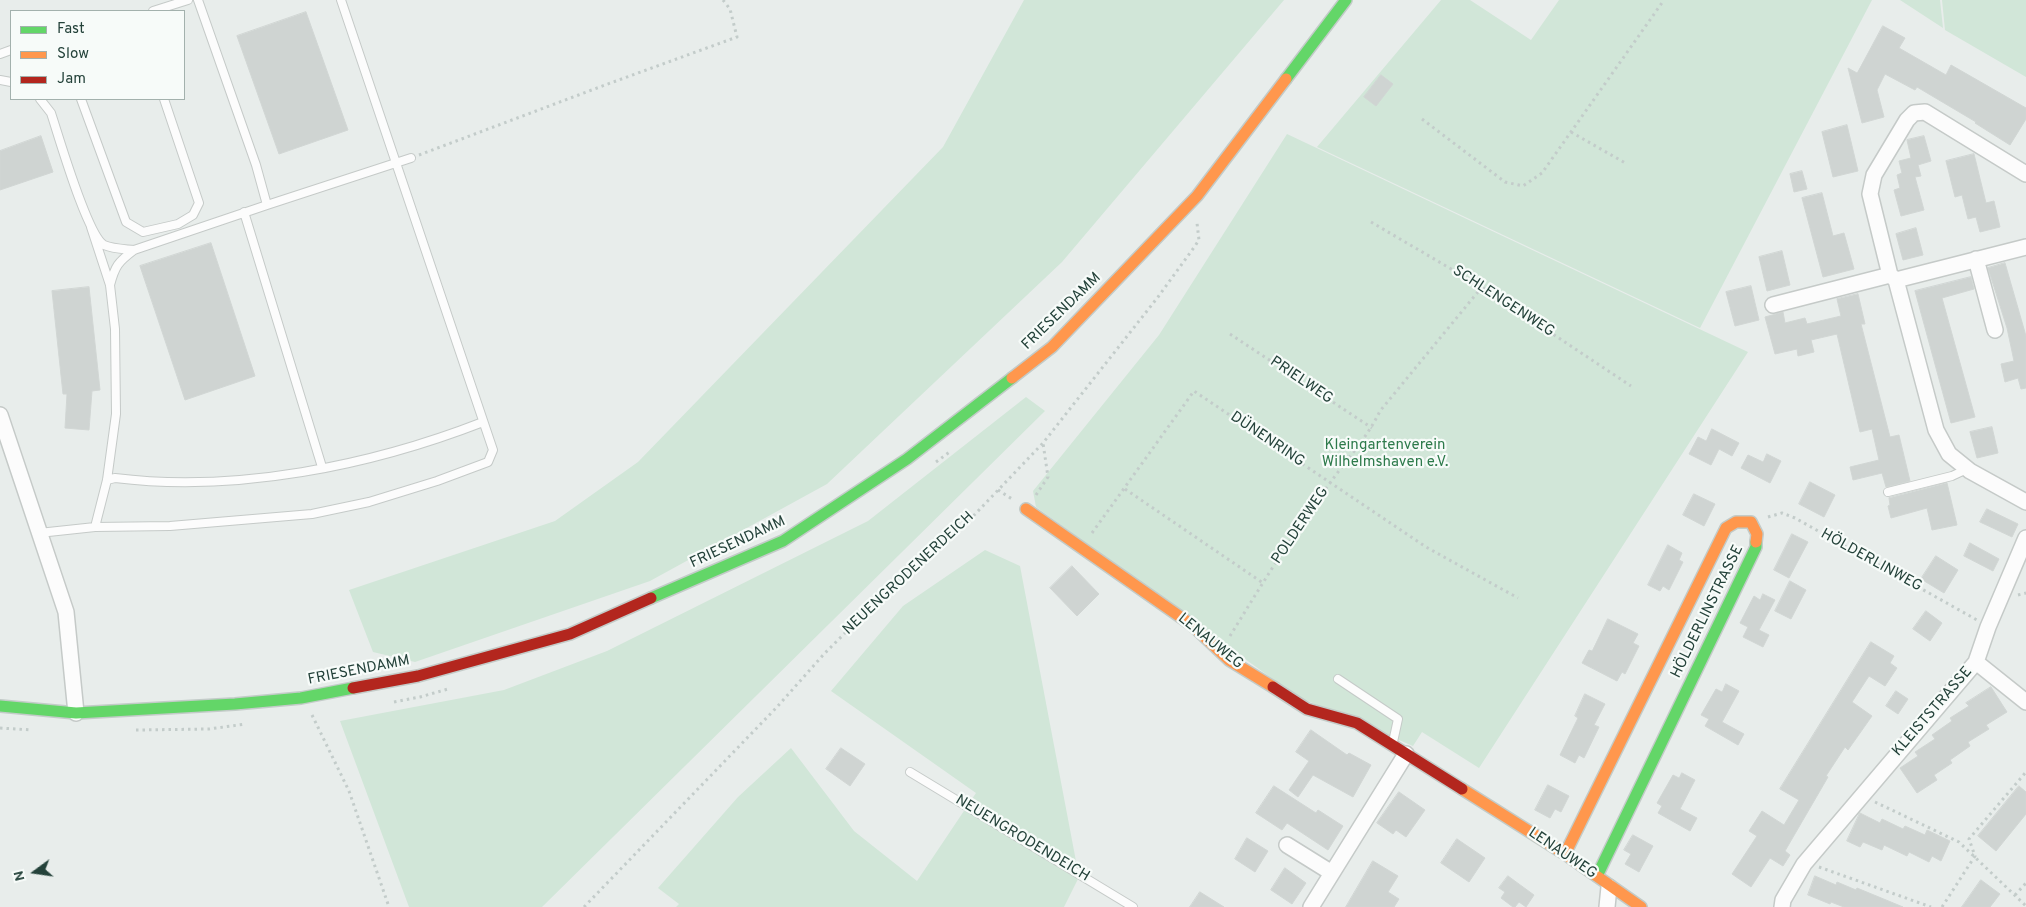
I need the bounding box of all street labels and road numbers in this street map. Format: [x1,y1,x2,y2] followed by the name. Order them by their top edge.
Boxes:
[1449,262,1557,342] street label: SCHLENGENWEG
[1019,270,1105,354] street label: FRIESENDAMM
[1266,353,1336,409] street label: PRIELWEG
[1226,409,1308,471] street label: DÜNENRING
[1269,484,1333,568] street label: POLDERWEG
[840,509,978,639] street label: NEUENGRODENERDEICH
[687,513,789,573] street label: FRIESENDAMM
[1817,526,1925,596] street label: HÖLDERLINWEG
[1668,543,1748,681] street label: HÖLDERLINSTRASSE
[1174,610,1246,674] street label: LENAUWEG
[307,652,411,690] street label: FRIESENDAMM
[1889,664,1977,760] street label: KLEISTSTRASSE
[952,792,1092,886] street label: NEUENGRODENDEICH
[1524,825,1600,883] street label: LENAUWEG

